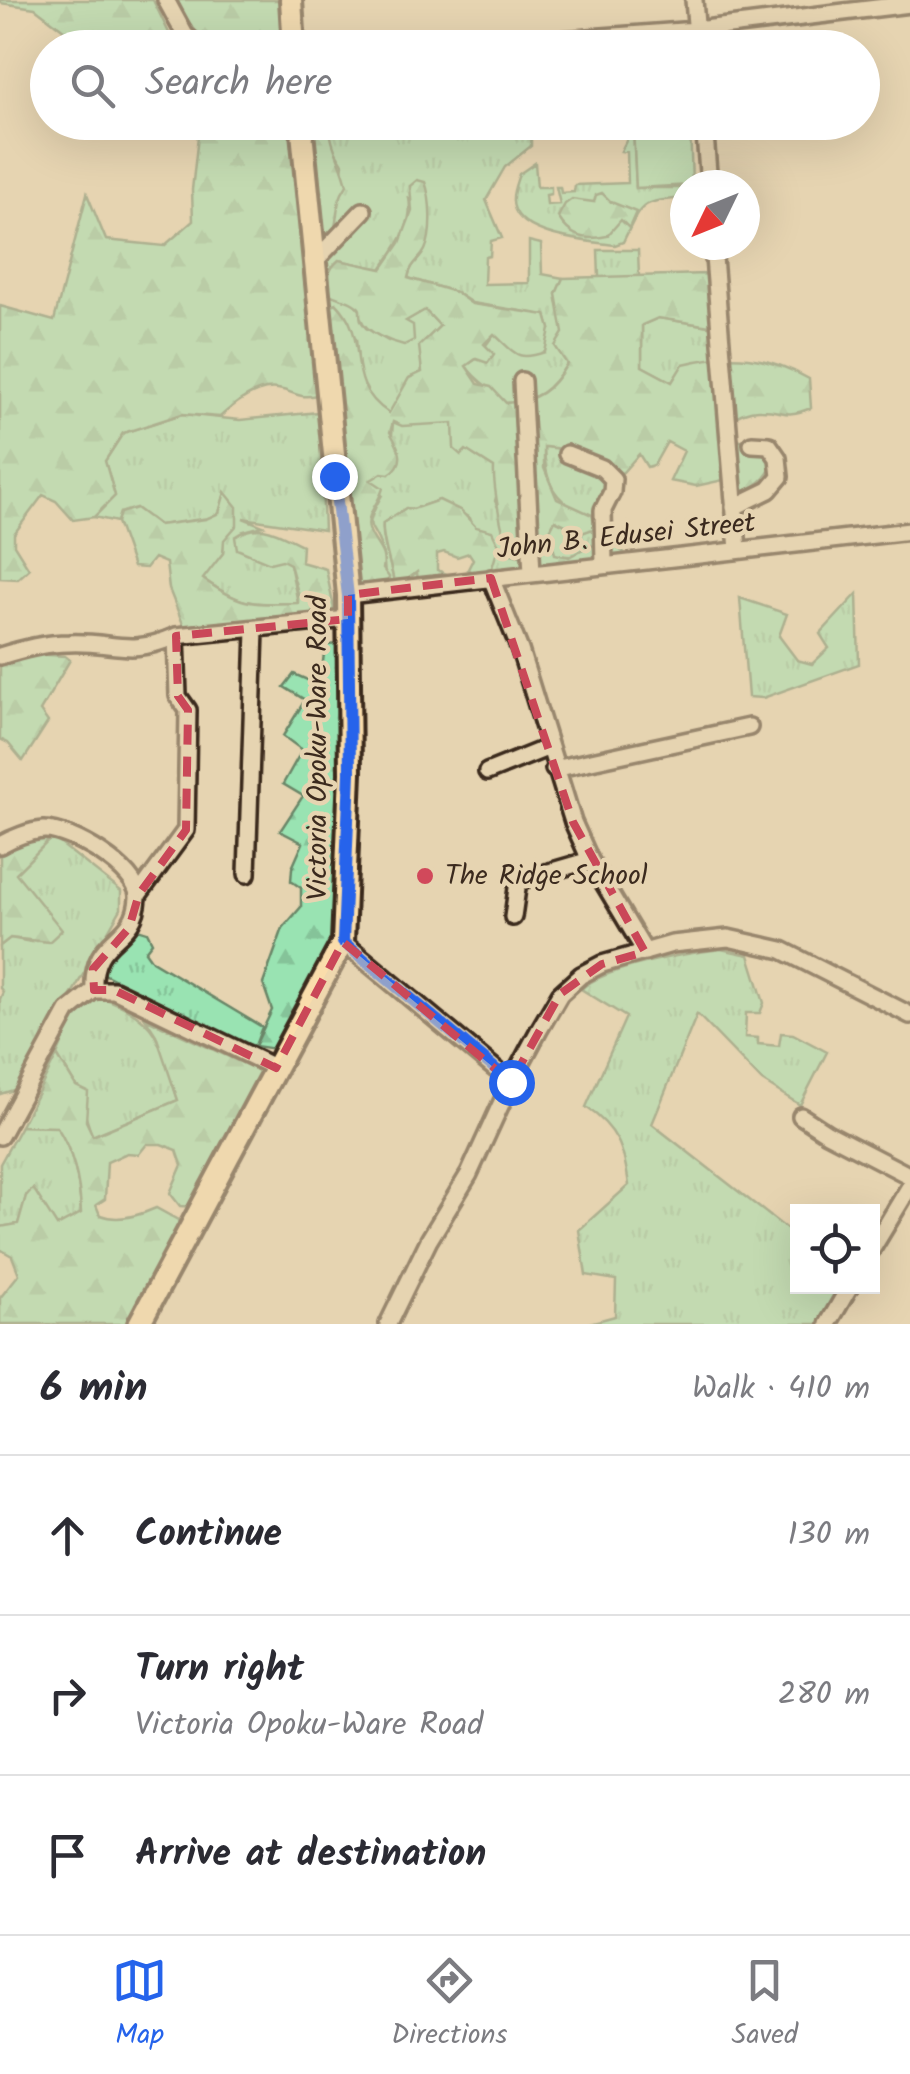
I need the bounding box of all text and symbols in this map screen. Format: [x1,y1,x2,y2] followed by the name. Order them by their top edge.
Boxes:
[30,30,880,140] search box
[145,55,332,115] text: Search here
[65,58,120,113] icon: search
[670,170,760,260] north arrow
[312,454,358,500] route end
[494,501,759,573] street label: John B. Edusei Street
[296,595,341,900] street label: Victoria Opoku-Ware Road
[445,854,648,899] place label: The Ridge School
[414,865,436,887] marker: The Ridge School
[489,1060,535,1106] route start
[790,1204,880,1294] map controls
[790,1204,880,1294] button: locate
[40,1356,148,1423] text: 6 min
[692,1364,870,1415] text: Walk · 410 m
[135,1505,282,1565] text: Continue
[40,1508,95,1563] icon: ahead
[787,1510,870,1561] text: 130 m
[135,1640,304,1700] text: Turn right
[40,1668,95,1723] icon: right
[778,1670,870,1721] text: 280 m
[135,1700,483,1751] text: Victoria Opoku-Ware Road
[135,1825,486,1885] text: Arrive at destination
[40,1828,95,1883] icon: arrive
[112,1953,167,2058] tab: Map
[391,1953,507,2058] tab: Directions
[732,1953,798,2058] tab: Saved

